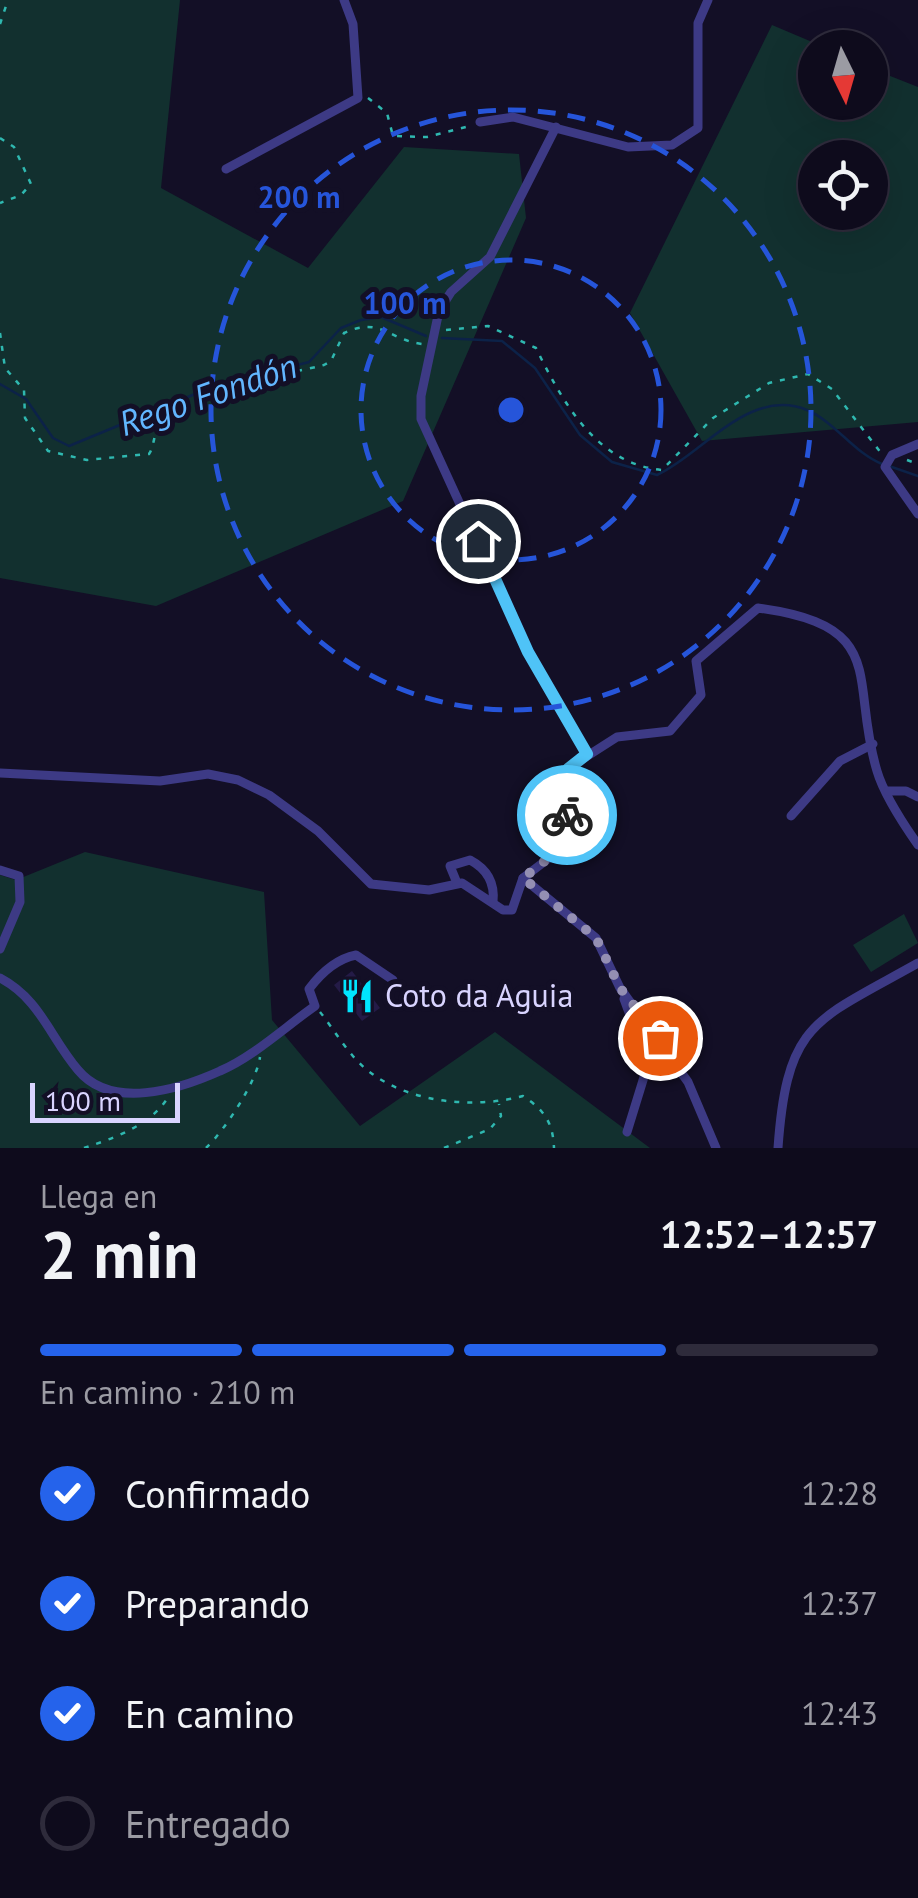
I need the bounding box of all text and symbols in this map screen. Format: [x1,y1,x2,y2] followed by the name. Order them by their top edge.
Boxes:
[798,30,888,120] north arrow
[798,30,888,230] map controls
[798,140,888,230] button: locate
[258,177,340,216] text: 200 m
[364,283,446,322] text: 100 m
[113,342,303,446] water label: Rego Fondón
[493,392,529,428] centre of rings
[436,499,521,584] pin
[451,514,506,569] icon: home
[517,765,617,865] courier
[540,788,595,843] icon: bike
[385,974,573,1016] place label: Coto da Aguia
[338,977,376,1015] restaurant icon: Coto da Aguia
[618,996,703,1081] pin
[633,1011,688,1066] icon: bag
[30,1078,180,1122] scale bar
[45,1082,121,1119] text: 100 m
[40,1175,157,1217] text: Llega en
[660,1209,878,1258] text: 12:52–12:57
[40,1212,199,1296] text: 2 min
[40,1371,295,1413] text: En camino · 210 m
[40,1466,95,1521] icon: check
[125,1469,310,1518] text: Confirmado
[801,1472,878,1514] text: 12:28
[40,1576,95,1631] icon: check
[125,1579,310,1628] text: Preparando
[801,1582,878,1624] text: 12:37
[40,1686,95,1741] icon: check
[125,1689,294,1738] text: En camino
[801,1692,878,1734] text: 12:43
[125,1799,291,1848] text: Entregado

